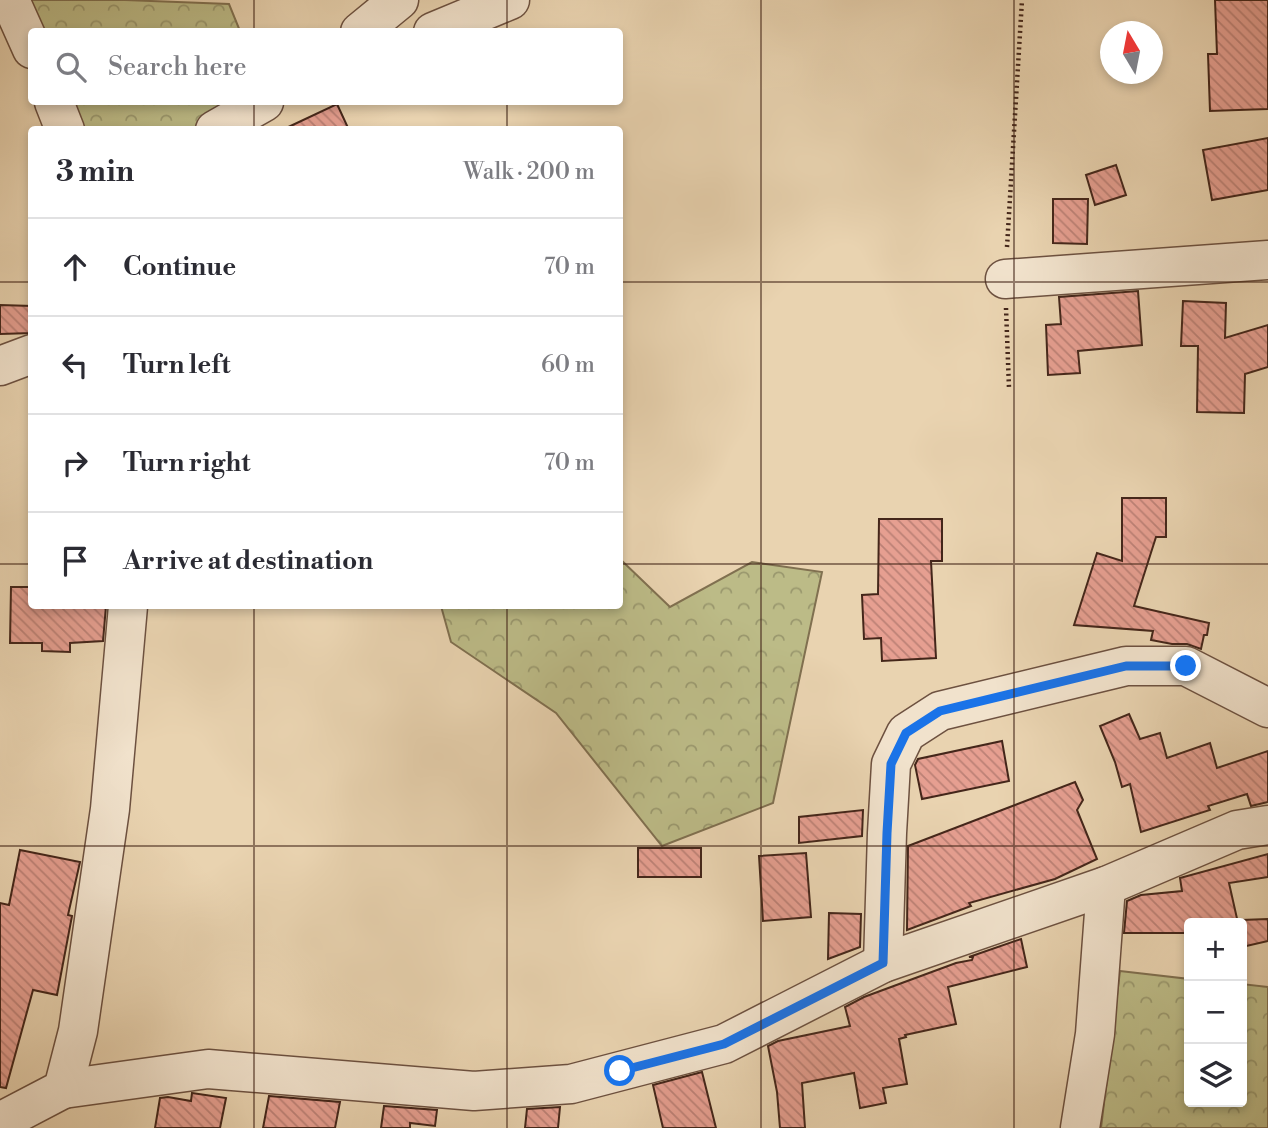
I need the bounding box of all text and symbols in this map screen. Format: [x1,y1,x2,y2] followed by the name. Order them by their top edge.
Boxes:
[1100,21,1163,84] north arrow
[28,28,623,105] search box
[52,48,90,86] icon: search
[108,51,247,83] text: Search here
[56,153,134,191] text: 3 min
[463,158,595,186] text: Walk · 200 m
[56,248,94,286] icon: ahead
[123,251,236,283] text: Continue
[544,253,595,281] text: 70 m
[56,346,94,384] icon: left
[123,349,231,381] text: Turn left
[541,351,595,379] text: 60 m
[56,444,94,482] icon: right
[123,447,251,479] text: Turn right
[544,449,595,477] text: 70 m
[56,542,94,580] icon: arrive
[123,545,373,577] text: Arrive at destination
[1170,650,1201,681] route end
[1184,918,1247,1107] map controls
[1184,918,1247,981] button: +
[1184,981,1247,1044] button: −
[1184,1044,1247,1107] button: layers
[604,1055,635,1086] route start

